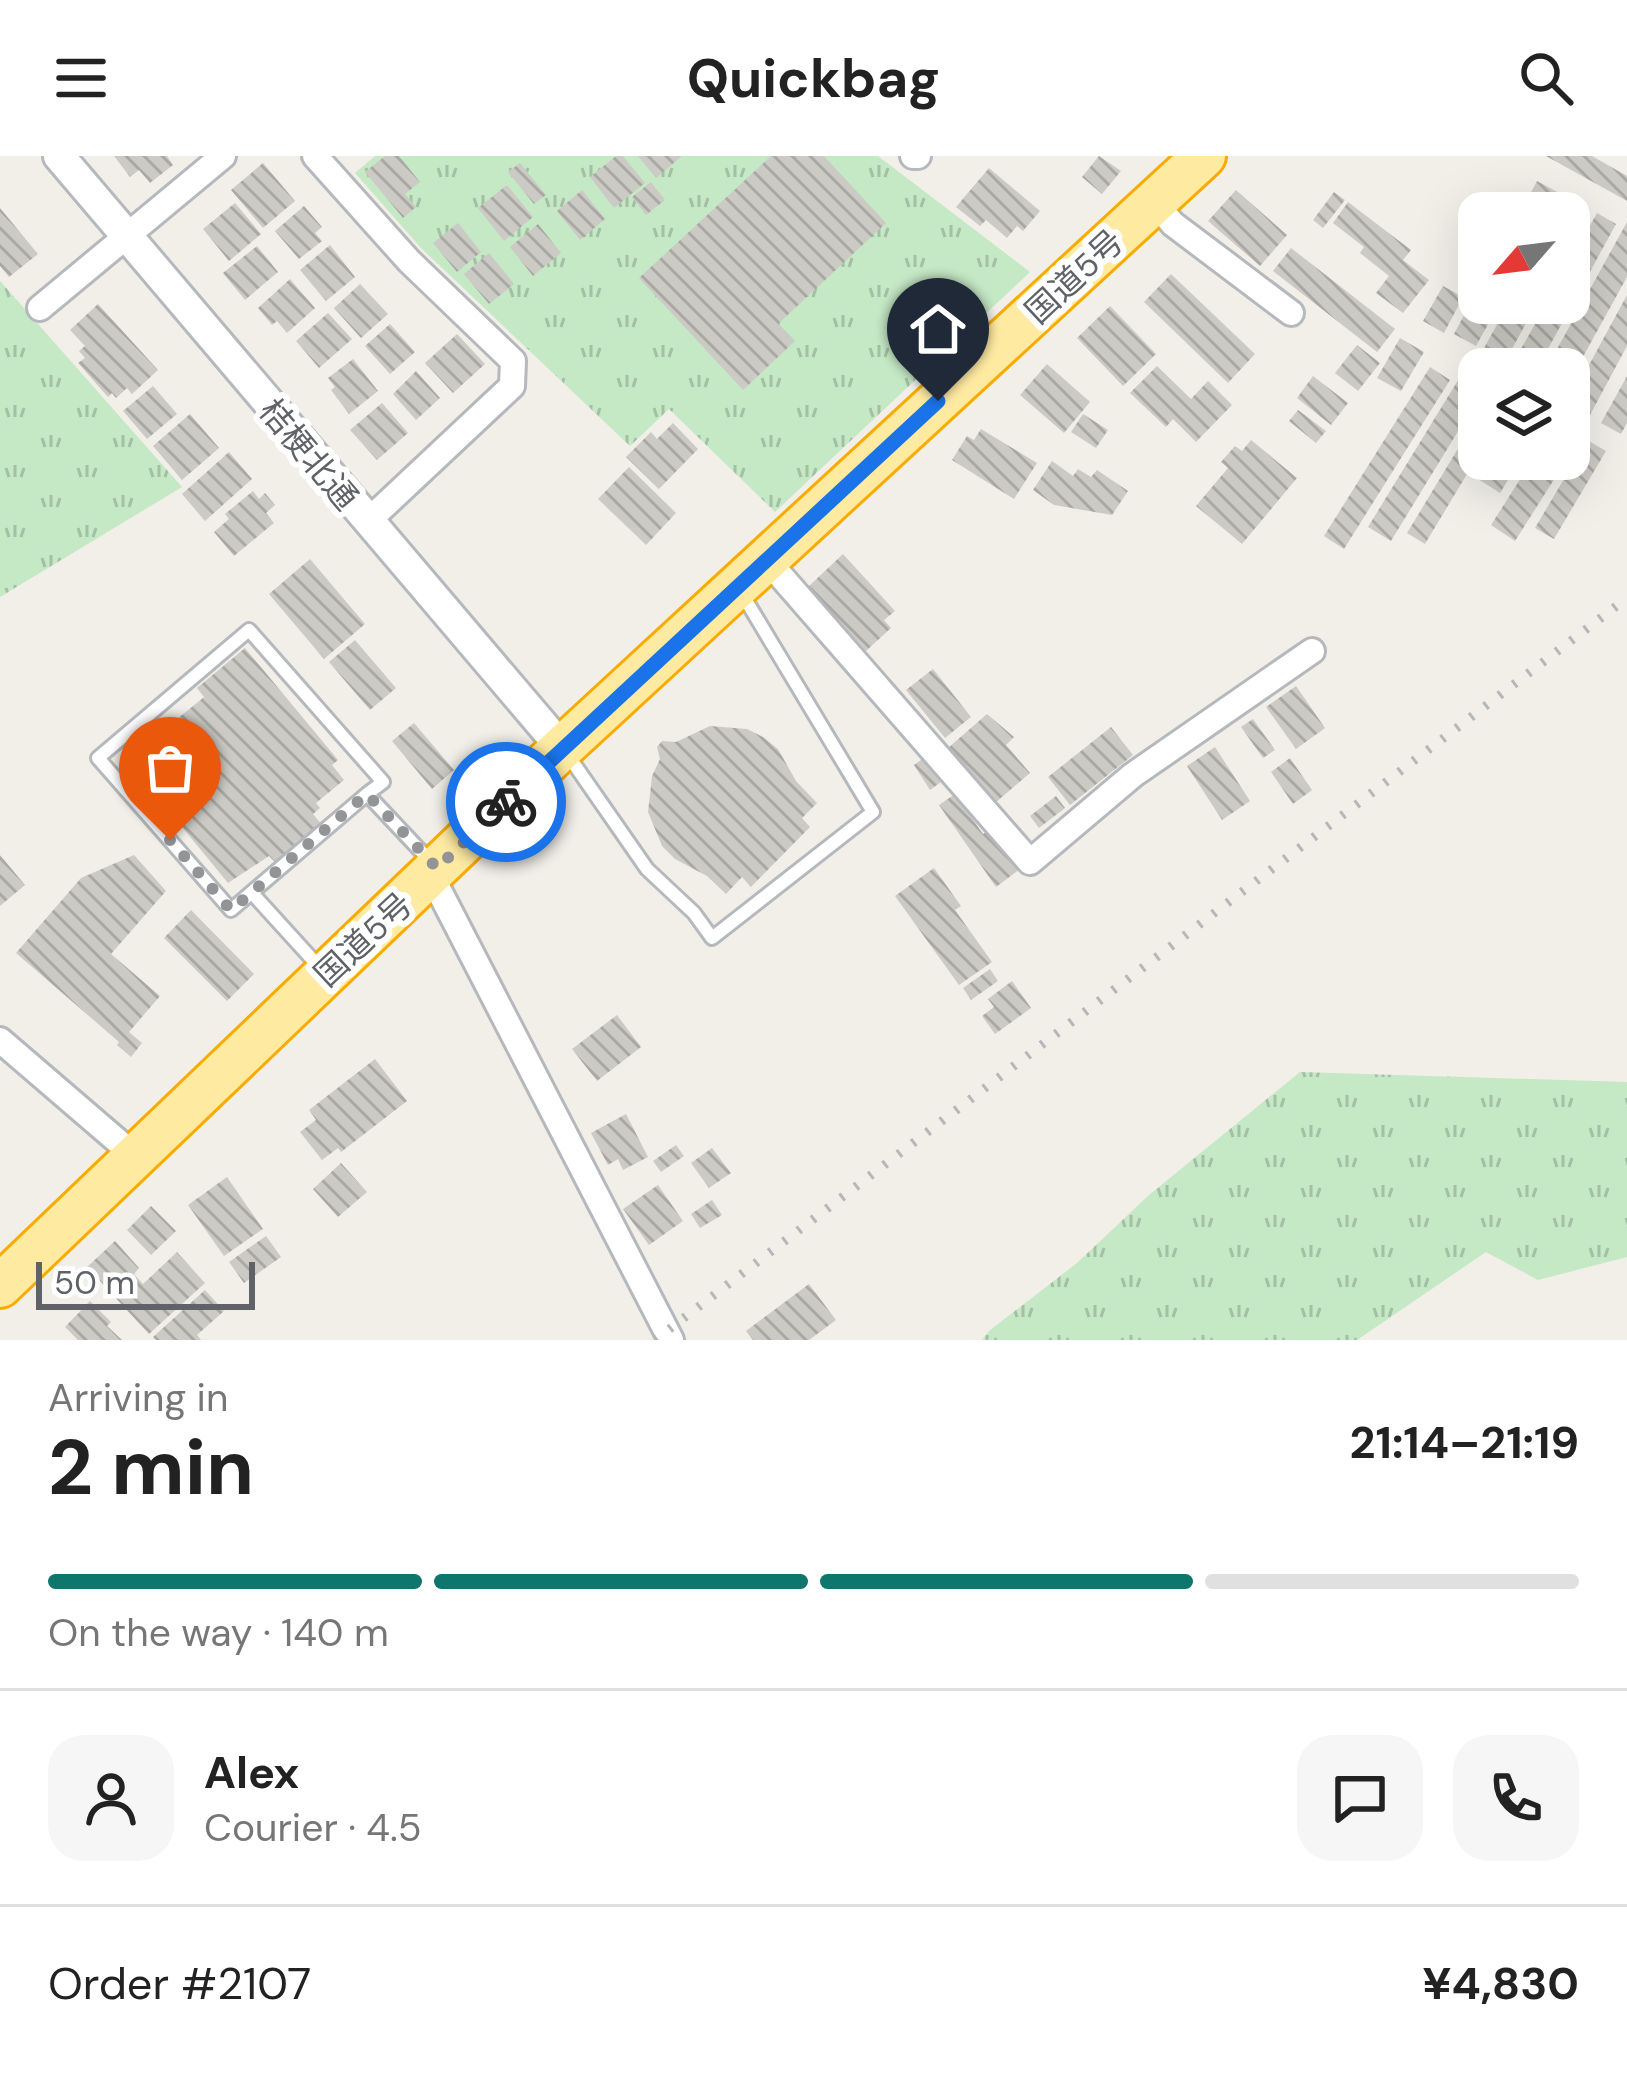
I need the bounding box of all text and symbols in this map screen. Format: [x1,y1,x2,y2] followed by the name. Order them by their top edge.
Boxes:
[687,43,940,114] text: Quickbag
[48,45,114,111] icon: menu
[1513,45,1579,111] icon: search
[1458,192,1590,324] north arrow
[1458,192,1590,480] map controls
[1016,220,1133,333] street label: 国道5号
[887,278,989,401] pin
[905,296,971,362] icon: home
[1458,348,1590,480] button: layers
[250,390,368,519] street label: 桔梗北通
[119,717,221,840] pin
[137,735,203,801] icon: bag
[446,742,566,862] courier
[473,769,539,835] icon: bike
[305,883,422,996] street label: 国道5号
[36,1256,255,1309] scale bar
[54,1261,135,1304] text: 50 m
[48,1372,228,1423] text: Arriving in
[1350,1413,1579,1472] text: 21:14–21:19
[48,1417,254,1518] text: 2 min
[48,1607,389,1658] text: On the way · 140 m
[48,1735,174,1861] button: person
[1297,1735,1423,1861] button: chat
[1453,1735,1579,1861] button: phone
[204,1743,299,1802] text: Alex
[204,1802,421,1853] text: Courier · 4.5
[48,1954,311,2013] text: Order #2107
[1422,1954,1579,2013] text: ¥4,830

